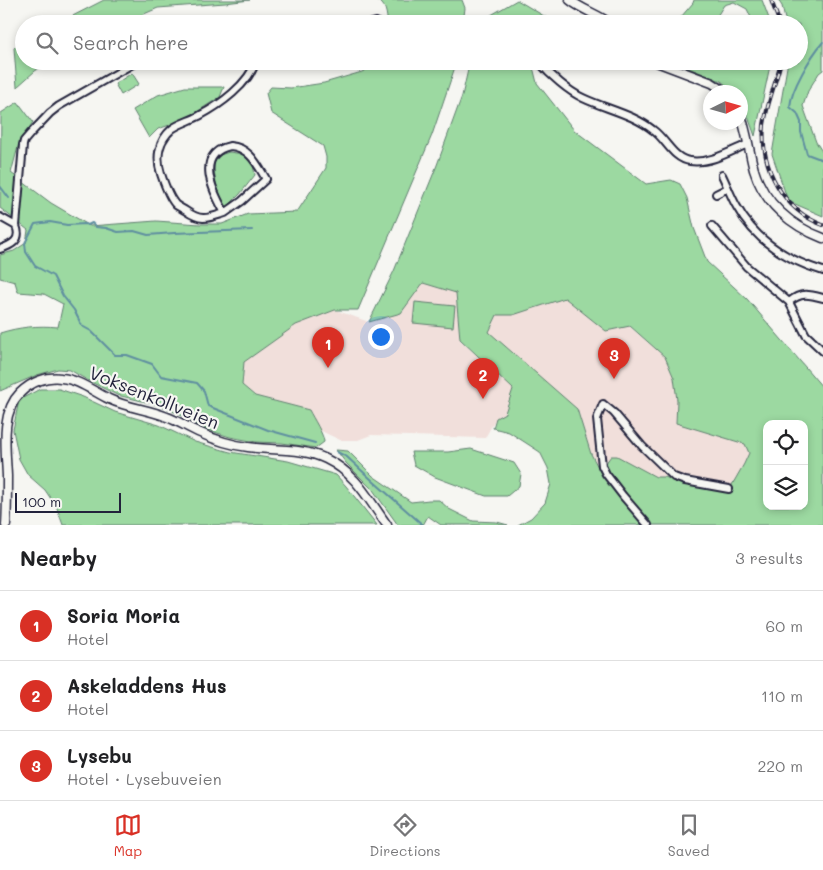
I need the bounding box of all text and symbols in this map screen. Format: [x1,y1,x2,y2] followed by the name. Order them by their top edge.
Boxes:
[15,15,808,70] search box
[33,29,61,57] icon: search
[73,30,189,55] text: Search here
[703,85,748,130] north arrow
[368,324,394,350] your location
[312,327,344,368] pin: 1
[598,338,630,379] pin: 3
[467,358,499,399] pin: 2
[86,360,223,434] street label: Voksenkollveien
[763,420,808,510] map controls
[763,420,808,465] button: locate
[763,465,808,510] button: layers
[15,490,121,513] scale bar
[22,492,61,511] text: 100 m
[20,544,97,571] text: Nearby
[735,547,803,568] text: 3 results
[67,603,180,628] text: Soria Moria
[32,615,40,636] text: 1
[766,615,803,636] text: 60 m
[67,628,109,649] text: Hotel
[67,673,227,698] text: Askeladdens Hus
[32,685,40,706] text: 2
[761,685,803,706] text: 110 m
[67,698,109,719] text: Hotel
[67,743,132,768] text: Lysebu
[31,755,41,776] text: 3
[757,755,803,776] text: 220 m
[67,768,222,789] text: Hotel · Lysebuveien
[114,811,142,860] tab: Map
[369,811,441,860] tab: Directions
[668,811,709,860] tab: Saved

